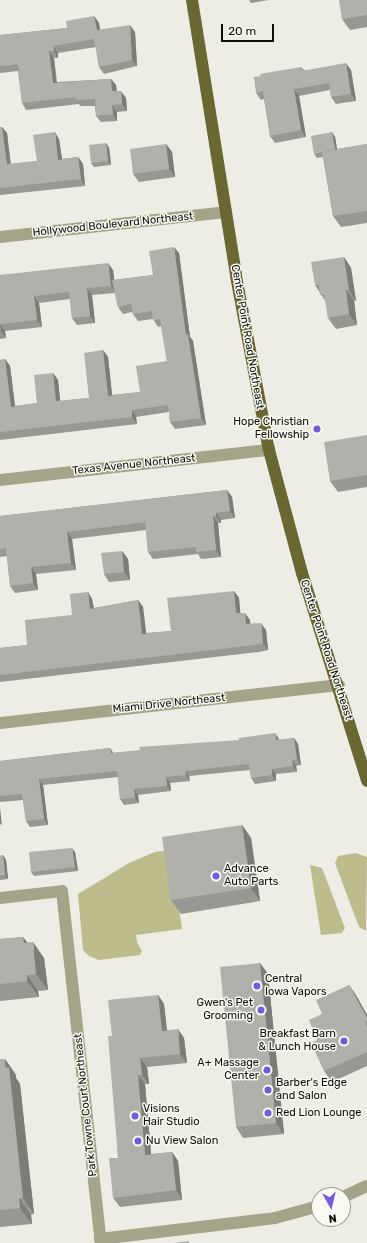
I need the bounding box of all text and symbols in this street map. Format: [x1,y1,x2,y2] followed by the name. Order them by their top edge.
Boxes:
[223,16,276,42] scale bar
[228,24,256,38] text: 20 m
[32,210,194,240] street label: Hollywood Boulevard Northeast
[228,263,266,411] street label: Center Point Road Northeast
[233,416,309,442] place label: Hope Christian Fellowship
[312,424,322,434] marker: Hope Christian Fellowship
[72,452,196,478] street label: Texas Avenue Northeast
[297,578,355,722] street label: Center Point Road Northeast
[112,692,226,716] street label: Miami Drive Northeast
[224,863,278,889] place label: Advance Auto Parts
[211,871,221,881] marker: Advance Auto Parts
[265,973,327,999] place label: Central Iowa Vapors
[252,981,262,991] marker: Central Iowa Vapors
[196,997,253,1023] place label: Gwen's Pet Grooming
[256,1005,266,1015] marker: Gwen's Pet Grooming
[258,1028,336,1054] place label: Breakfast Barn & Lunch House
[72,1033,100,1177] street label: Park Towne Court Northeast
[339,1036,349,1046] marker: Breakfast Barn & Lunch House
[197,1057,259,1083] place label: A+ Massage Center
[262,1065,272,1075] marker: A+ Massage Center
[276,1077,347,1103] place label: Barber's Edge and Salon
[263,1085,273,1095] marker: Barber's Edge and Salon
[143,1103,200,1129] place label: Visions Hair Studio
[276,1106,361,1120] place label: Red Lion Lounge
[263,1108,273,1118] marker: Red Lion Lounge
[130,1111,140,1121] marker: Visions Hair Studio
[146,1134,219,1148] place label: Nu View Salon
[133,1136,143,1146] marker: Nu View Salon
[311,1187,351,1227] north arrow
[328,1211,337,1225] text: N

